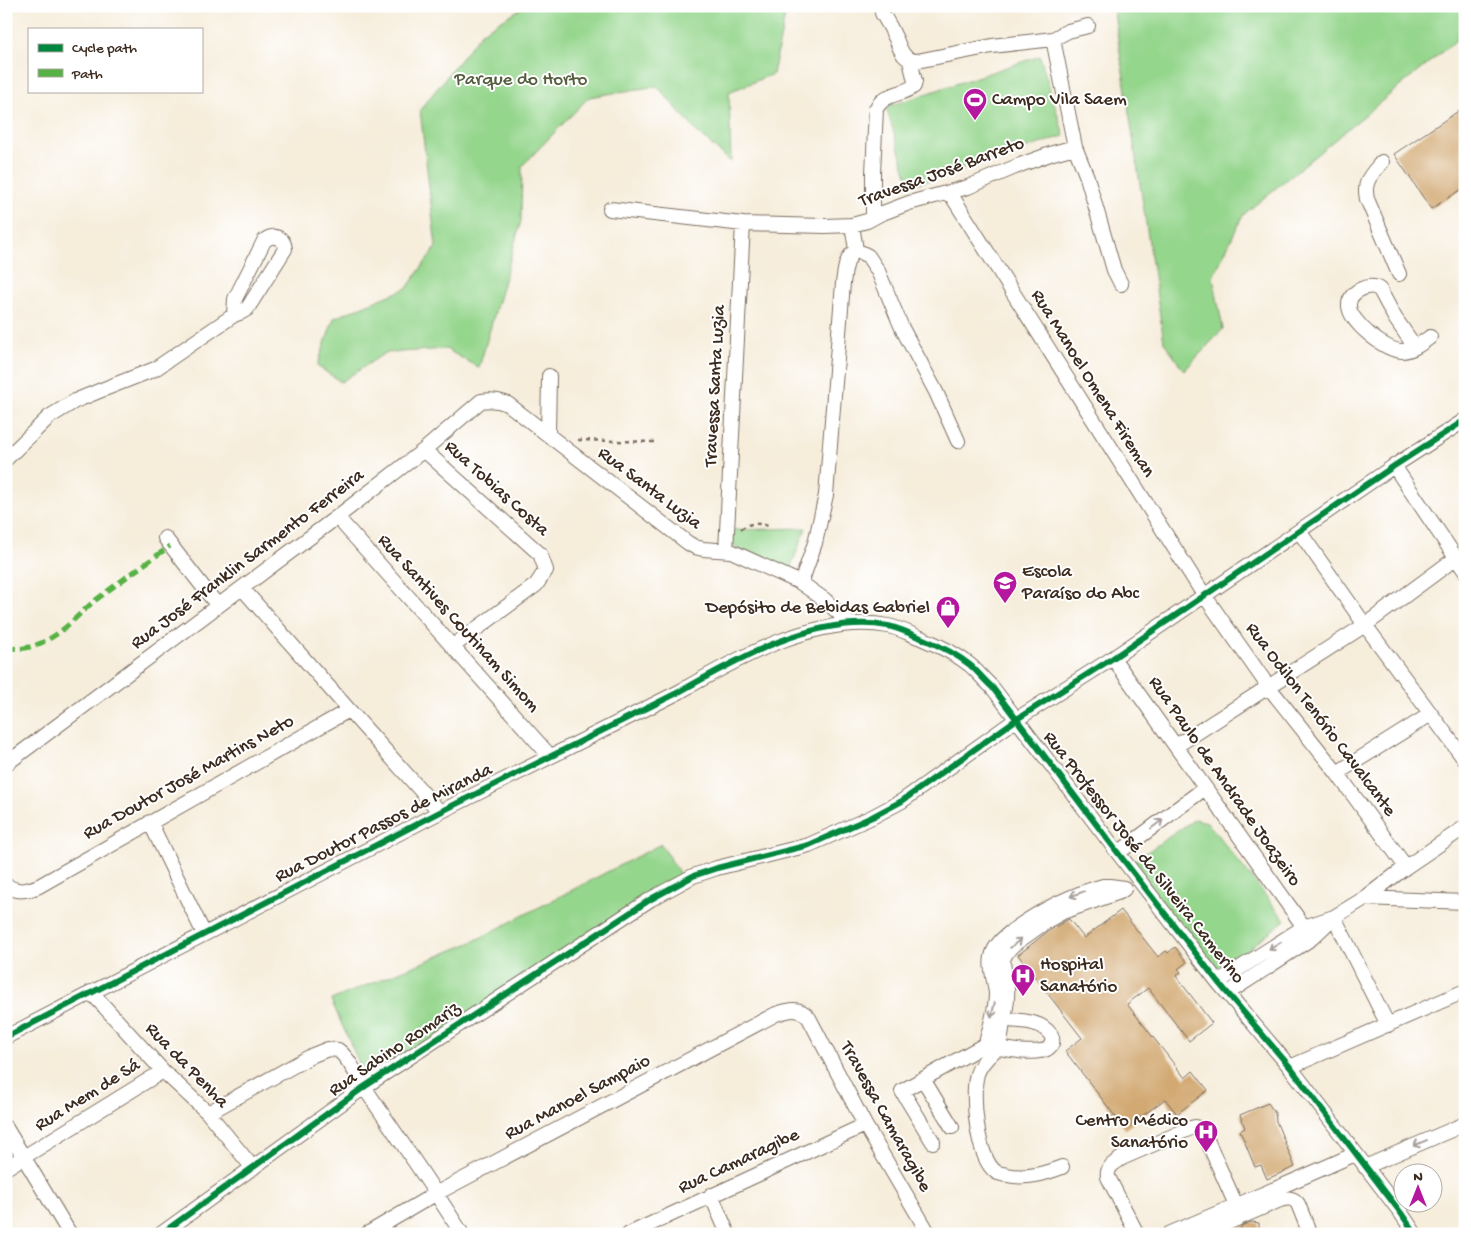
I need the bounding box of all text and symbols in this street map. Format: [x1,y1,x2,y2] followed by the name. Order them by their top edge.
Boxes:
[28,28,202,92] legend
[72,40,137,58] text: Cycle path
[71,66,103,84] text: Path
[454,69,588,92] park label: Parque do Horto
[962,87,988,121] sports icon: Campo Vila Saem
[992,89,1127,112] place label: Campo Vila Saem
[855,132,1028,214] street label: Travessa José Barreto
[1025,286,1159,482] street label: Rua Manoel Omena Fireman
[700,303,732,468] street label: Travessa Santa Luzia
[439,436,554,543] street label: Rua Tobias Costa
[593,442,707,536] street label: Rua Santa Luzia
[127,464,370,655] street label: Rua José Franklin Sarmento Ferreira
[372,530,545,718] street label: Rua Santives Coutinam Simom
[1021,561,1140,606] place label: Escola Paraíso do Abc
[992,570,1018,604] school or university icon: Escola Paraíso do Abc
[935,595,961,629] shop icon: Depósito de Bebidas Gabriel
[704,597,930,620] place label: Depósito de Bebidas Gabriel
[1240,618,1401,822] street label: Rua Odilon Tenório Cavalcante
[1143,672,1306,892] street label: Rua Paulo de Andrade Joazeiro
[79,710,299,846] street label: Rua Doutor José Martins Neto
[1037,727,1249,989] street label: Rua Professor José da Silveira Camerino
[271,758,498,889] street label: Rua Doutor Passos de Miranda
[1150,818,1163,829] one-way arrow
[1070,890,1085,900] one-way arrow
[1010,938,1023,949] one-way arrow
[1268,940,1282,951] one-way arrow
[1040,954,1117,999] place label: Hospital Sanatório
[1010,963,1036,997] hospital icon: Hospital Sanatório
[325,997,466,1103] street label: Rua Sabino Romariz
[988,1002,998,1018] one-way arrow
[139,1018,234,1115] street label: Rua da Penha
[834,1037,936,1197] street label: Travessa Camaragibe
[501,1050,655,1146] street label: Rua Manoel Sampaio
[31,1054,146,1137] street label: Rua Mem de Sá
[1075,1110,1188,1155] place label: Centro Médico Sanatório
[1193,1119,1219,1153] hospital icon: Centro Médico Sanatório
[675,1124,803,1200] street label: Rua Camaragibe
[1413,1139,1428,1149] one-way arrow
[1394,1162,1444,1212] north arrow
[1413,1169,1423,1186] text: N

